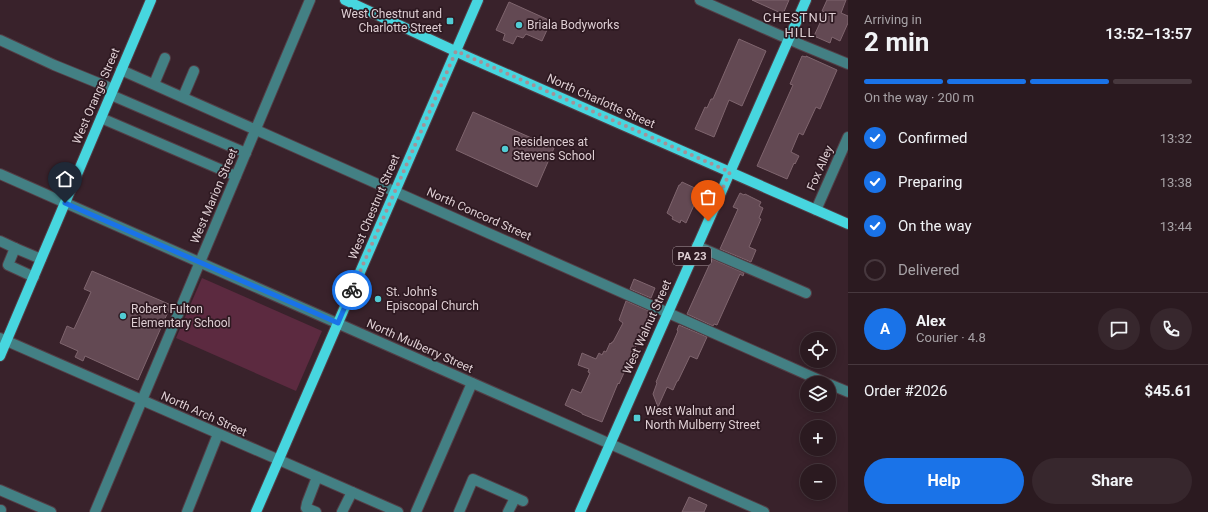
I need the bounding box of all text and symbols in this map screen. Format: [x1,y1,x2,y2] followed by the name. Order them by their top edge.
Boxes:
[341,7,442,35] place label: West Chestnut and Charlotte Street
[763,10,837,40] district label: CHESTNUT HILL
[864,12,922,27] text: Arriving in
[445,16,455,26] marker: West Chestnut and Charlotte Street
[527,18,619,32] place label: Briala Bodyworks
[514,20,524,30] marker: Briala Bodyworks
[1105,25,1192,43] text: 13:52–13:57
[864,27,929,57] text: 2 min
[69,46,123,146] street label: West Orange Street
[545,71,657,131] street label: North Charlotte Street
[864,90,974,105] text: On the way · 200 m
[864,127,886,149] icon: check
[898,129,968,147] text: Confirmed
[1160,131,1192,146] text: 13:32
[513,135,595,163] place label: Residences at Stevens School
[804,143,836,193] street label: Fox Alley
[500,144,510,154] marker: Residences at Stevens School
[188,146,240,246] street label: West Marion Street
[346,152,402,262] street label: West Chestnut Street
[48,162,82,203] pin
[54,168,76,190] icon: home
[864,171,886,193] icon: check
[898,173,962,191] text: Preparing
[1160,175,1192,190] text: 13:38
[691,180,725,221] pin
[425,185,534,243] street label: North Concord Street
[697,186,719,208] icon: bag
[864,215,886,237] icon: check
[898,217,972,235] text: On the way
[1160,219,1192,234] text: 13:44
[673,247,711,265] road number: PA 23
[898,261,960,279] text: Delivered
[332,270,372,310] courier
[620,278,674,376] street label: West Walnut Street
[341,279,363,301] icon: bike
[386,285,479,313] place label: St. John's Episcopal Church
[373,294,383,304] marker: St. John's Episcopal Church
[131,302,231,330] place label: Robert Fulton Elementary School
[1098,308,1140,350] button: chat
[1150,308,1192,350] button: phone
[118,311,128,321] marker: Robert Fulton Elementary School
[916,312,946,330] text: Alex
[365,316,475,376] street label: North Mulberry Street
[880,320,890,338] text: A
[916,330,986,345] text: Courier · 4.8
[800,332,836,500] map controls
[800,332,836,368] button: locate
[800,376,836,412] button: layers
[864,382,947,400] text: Order #2026
[1145,382,1192,400] text: $45.61
[159,389,249,439] street label: North Arch Street
[645,404,760,432] place label: West Walnut and North Mulberry Street
[632,413,642,423] marker: West Walnut and North Mulberry Street
[800,420,836,456] button: +
[864,458,1024,504] button: Help
[1032,458,1192,504] button: Share
[800,464,836,500] button: −

